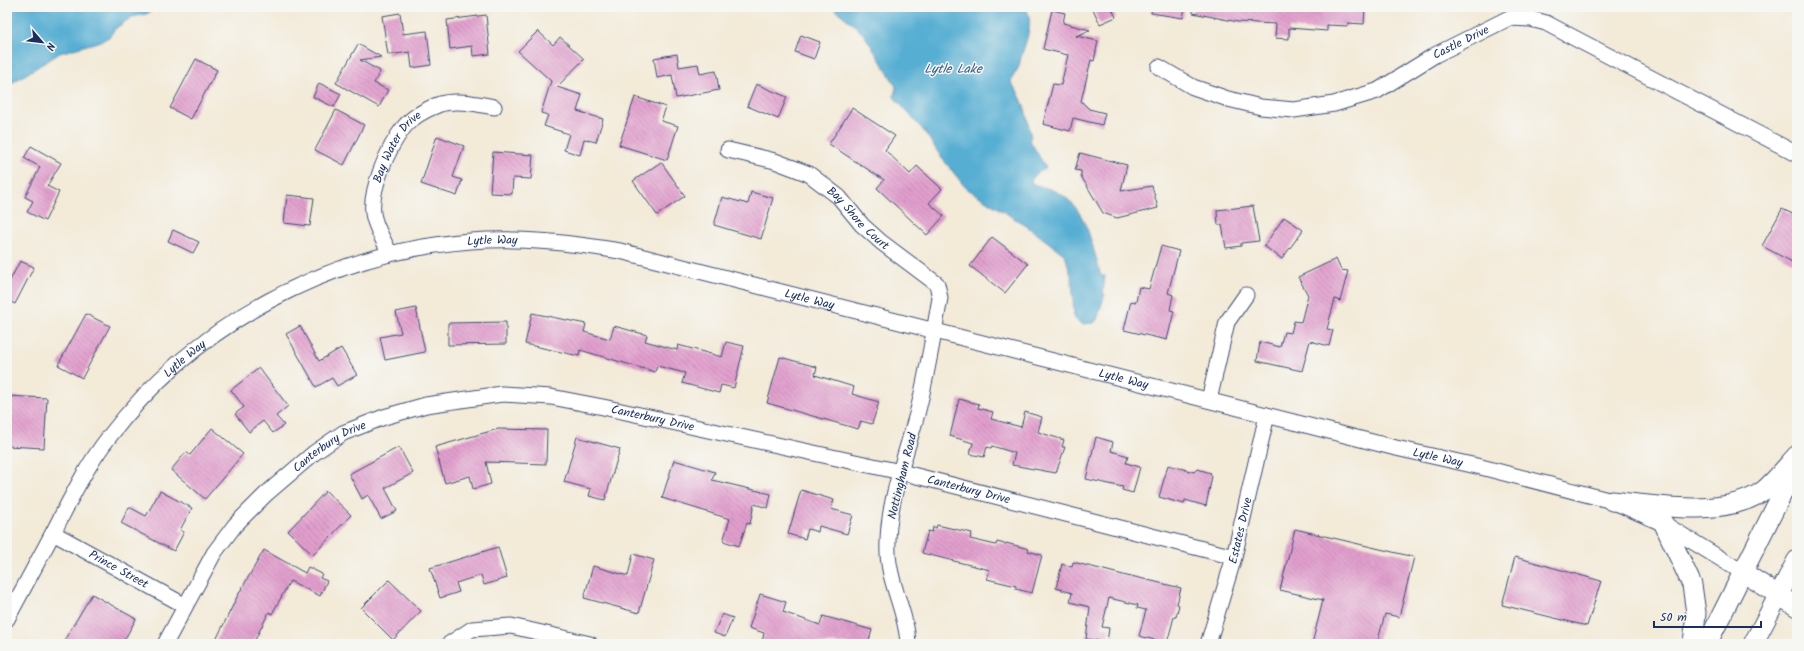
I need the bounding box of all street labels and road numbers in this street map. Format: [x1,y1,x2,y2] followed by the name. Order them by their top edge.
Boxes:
[1430,20,1493,65] street label: Castle Drive
[368,106,426,185] street label: Bay Water Drive
[823,182,893,255] street label: Bay Shore Court
[466,231,518,251] street label: Lytle Way
[783,284,837,315] street label: Lytle Way
[159,335,210,382] street label: Lytle Way
[1097,364,1151,395] street label: Lytle Way
[609,400,697,437] street label: Canterbury Drive
[289,416,369,477] street label: Canterbury Drive
[883,430,923,521] street label: Nottingham Road
[1411,443,1465,473] street label: Lytle Way
[925,470,1013,510] street label: Canterbury Drive
[1223,495,1258,566] street label: Estates Drive
[85,545,152,594] street label: Prince Street

